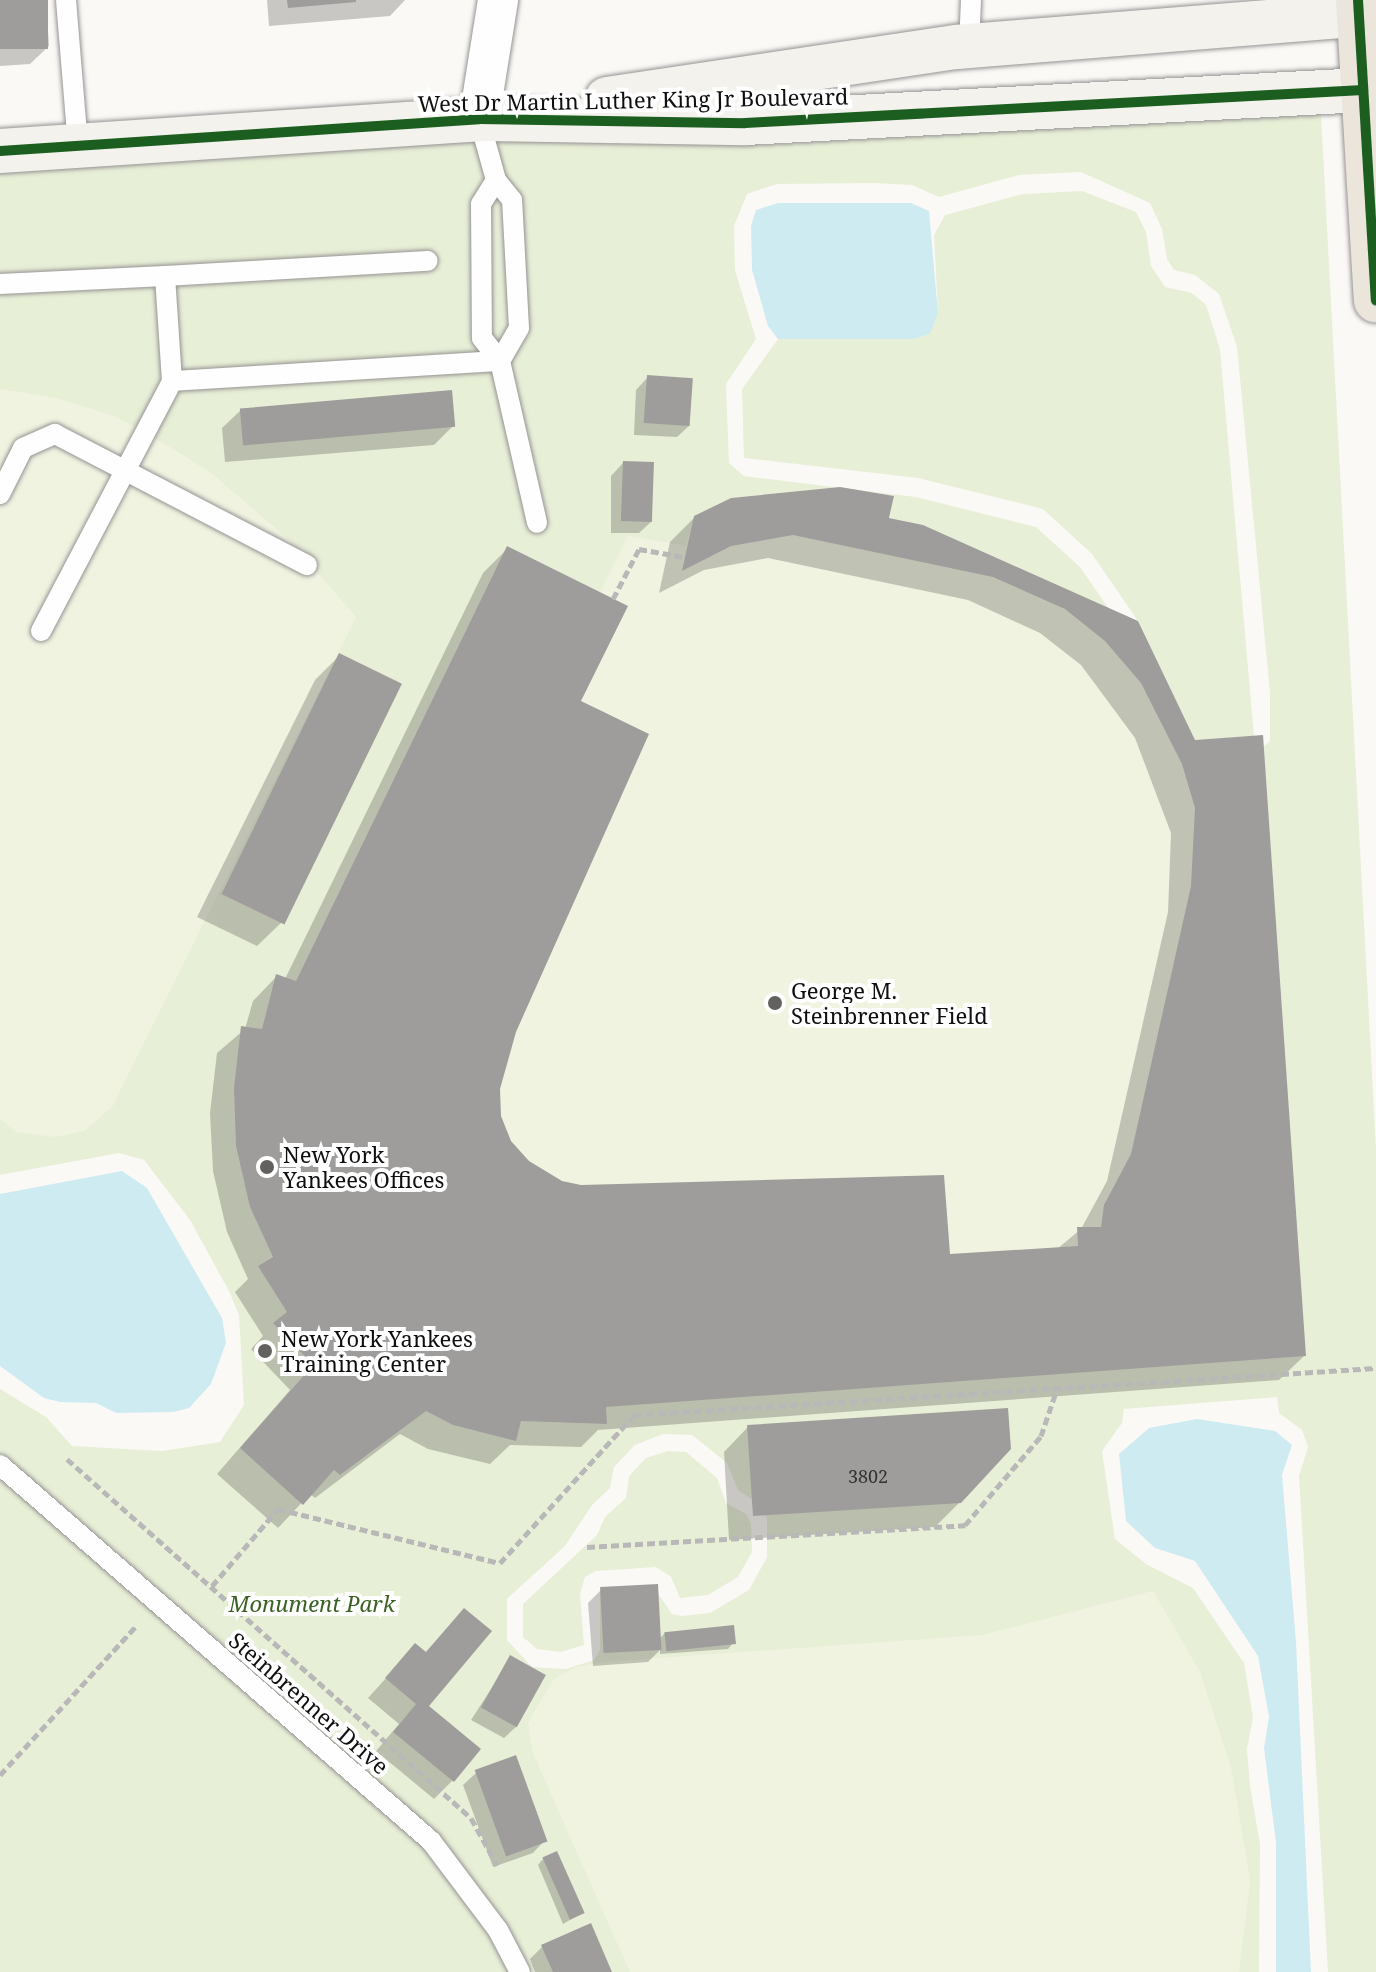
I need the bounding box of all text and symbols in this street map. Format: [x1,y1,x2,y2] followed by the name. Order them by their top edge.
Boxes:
[417,83,849,117] street label: West Dr Martin Luther King Jr Boulevard
[791,977,988,1028] place label: George M. Steinbrenner Field
[766,994,784,1012] marker: George M. Steinbrenner Field
[283,1141,445,1192] place label: New York Yankees Offices
[258,1158,276,1176] marker: New York Yankees Offices
[281,1325,473,1376] place label: New York Yankees Training Center
[256,1342,274,1360] marker: New York Yankees Training Center
[848,1465,888,1487] house number: 3802
[229,1591,395,1617] park label: Monument Park
[224,1627,394,1779] street label: Steinbrenner Drive

